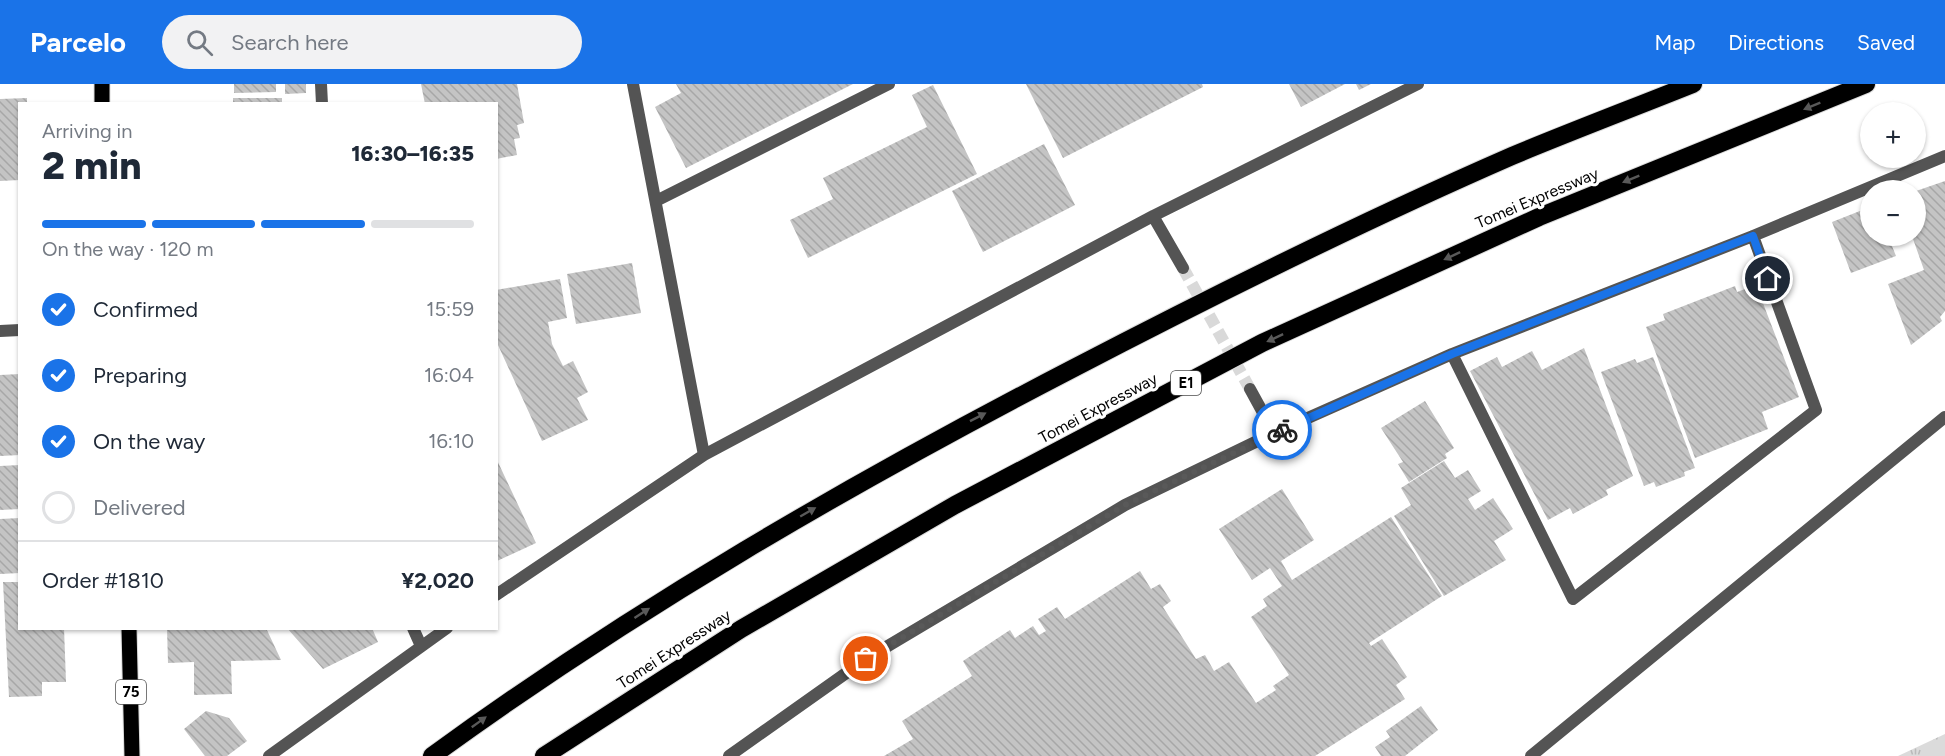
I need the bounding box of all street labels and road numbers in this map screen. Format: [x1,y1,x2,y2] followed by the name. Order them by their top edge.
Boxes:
[1473,163,1602,232] street label: Tomei Expressway
[1035,368,1161,447] street label: Tomei Expressway
[1171,371,1201,395] road number: E1
[614,605,735,693] street label: Tomei Expressway
[116,680,146,704] road number: 75

